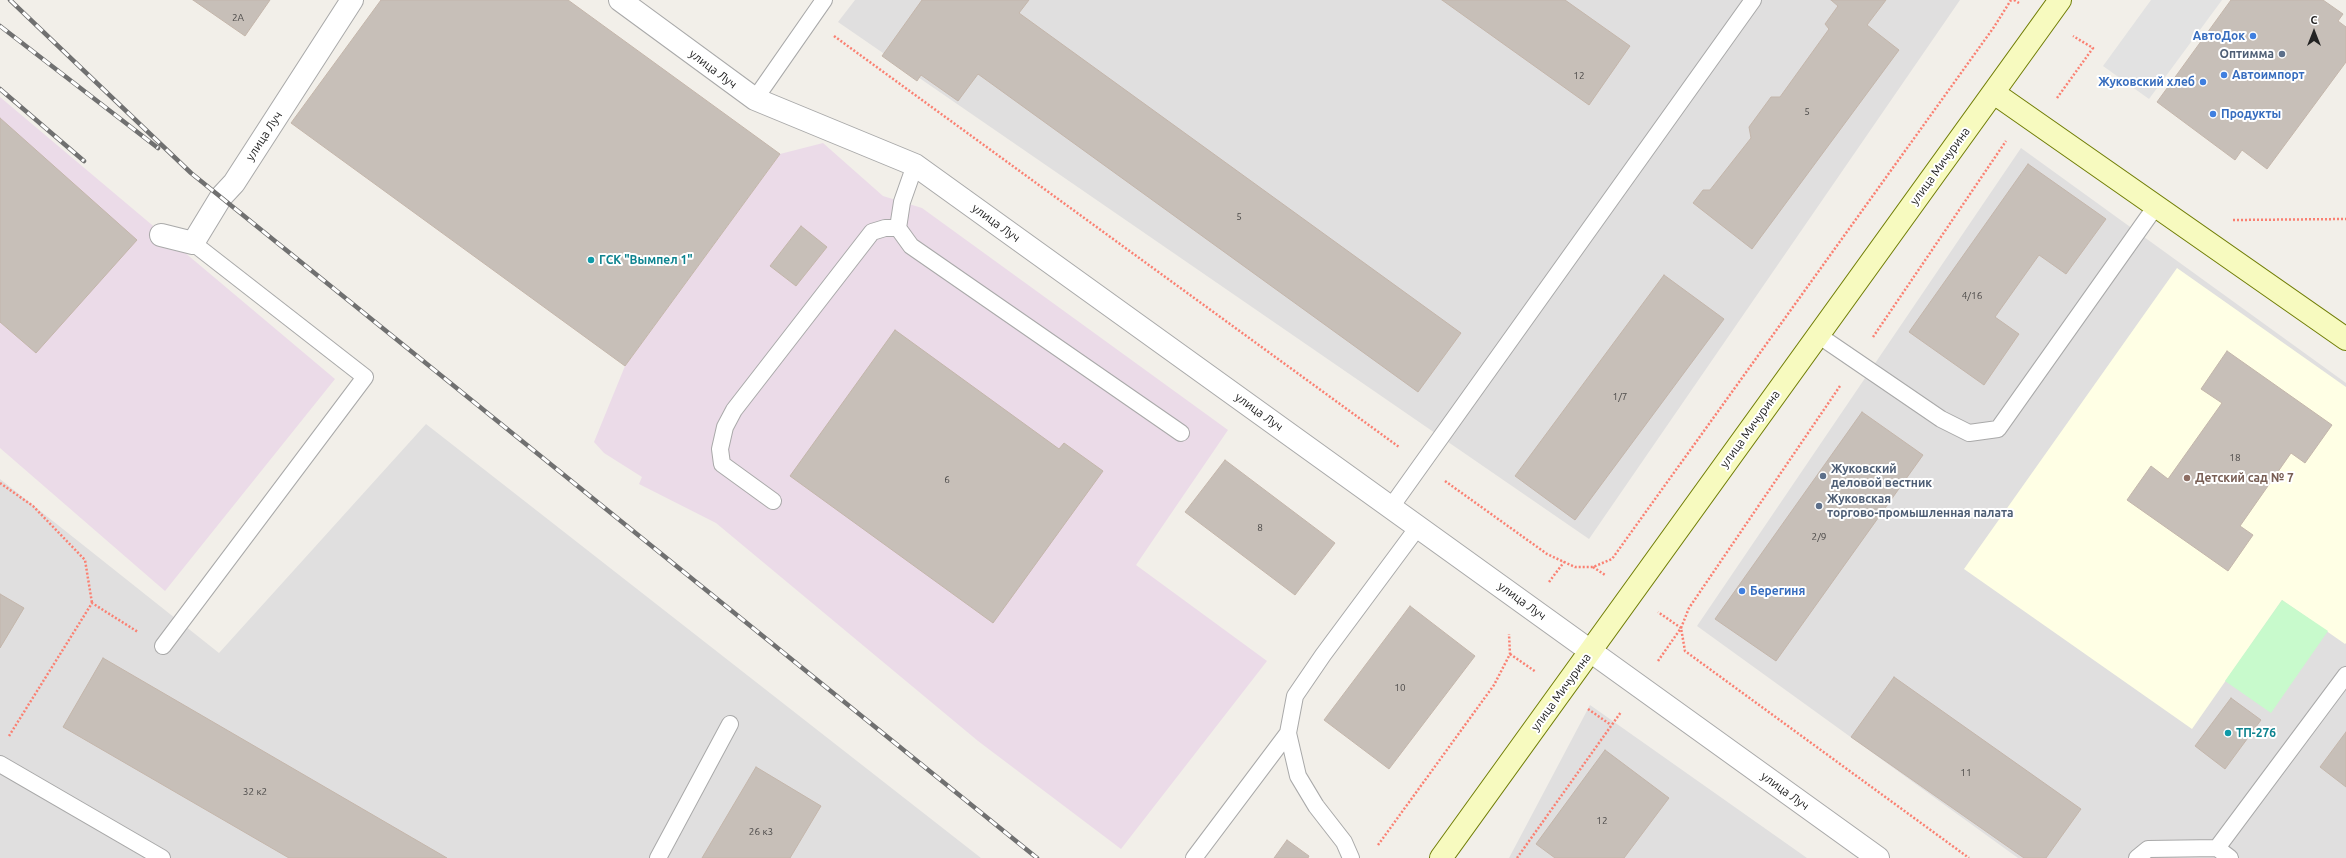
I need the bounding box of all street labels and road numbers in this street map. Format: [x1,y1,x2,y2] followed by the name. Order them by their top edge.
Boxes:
[686,46,740,92] street label: улица Луч
[243,109,285,163] street label: улица Луч
[1907,124,1973,208] street label: улица Мичурина
[969,201,1023,245] street label: улица Луч
[1717,387,1783,471] street label: улица Мичурина
[1232,390,1286,434] street label: улица Луч
[1495,579,1549,623] street label: улица Луч
[1528,650,1594,734] street label: улица Мичурина
[1758,769,1812,813] street label: улица Луч

